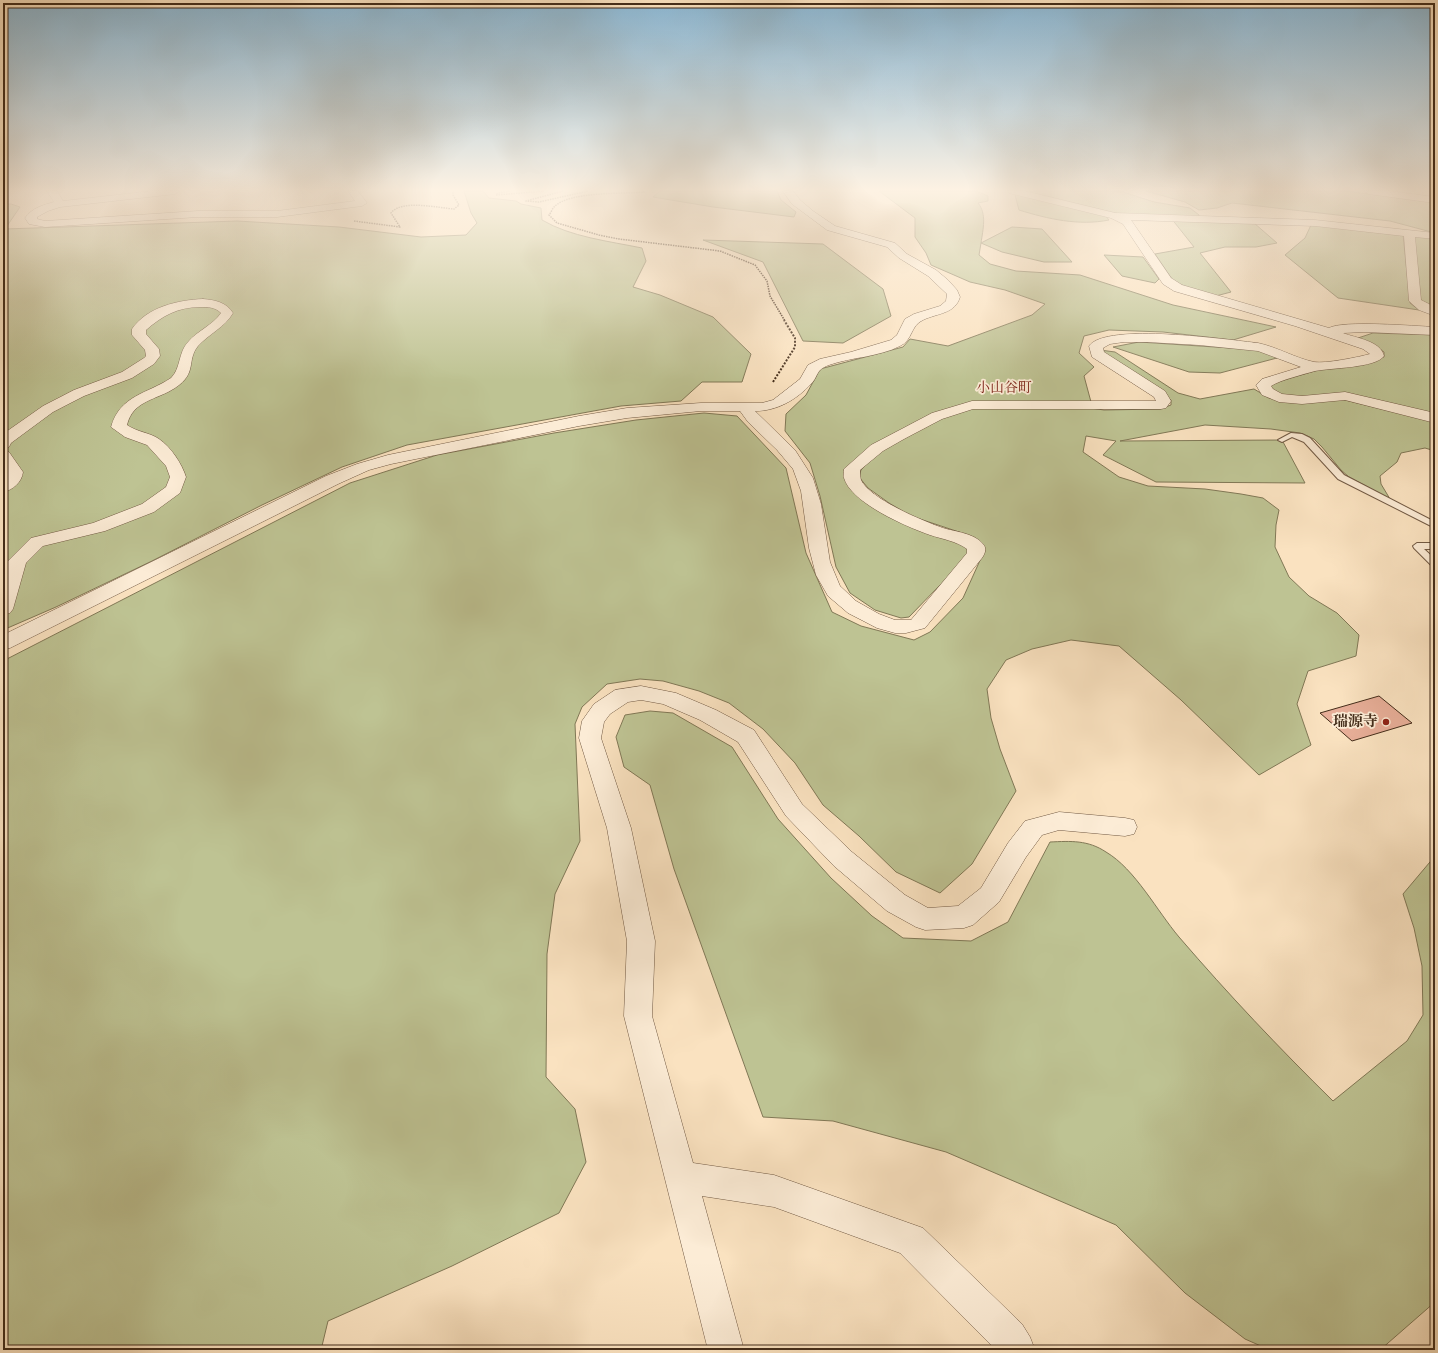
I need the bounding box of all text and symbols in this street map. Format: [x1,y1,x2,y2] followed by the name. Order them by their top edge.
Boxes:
[976,379,1032,399] district label: 小山谷町
[1333,712,1378,733] place label: 瑞源寺
[1381,717,1391,727] marker: 瑞源寺

